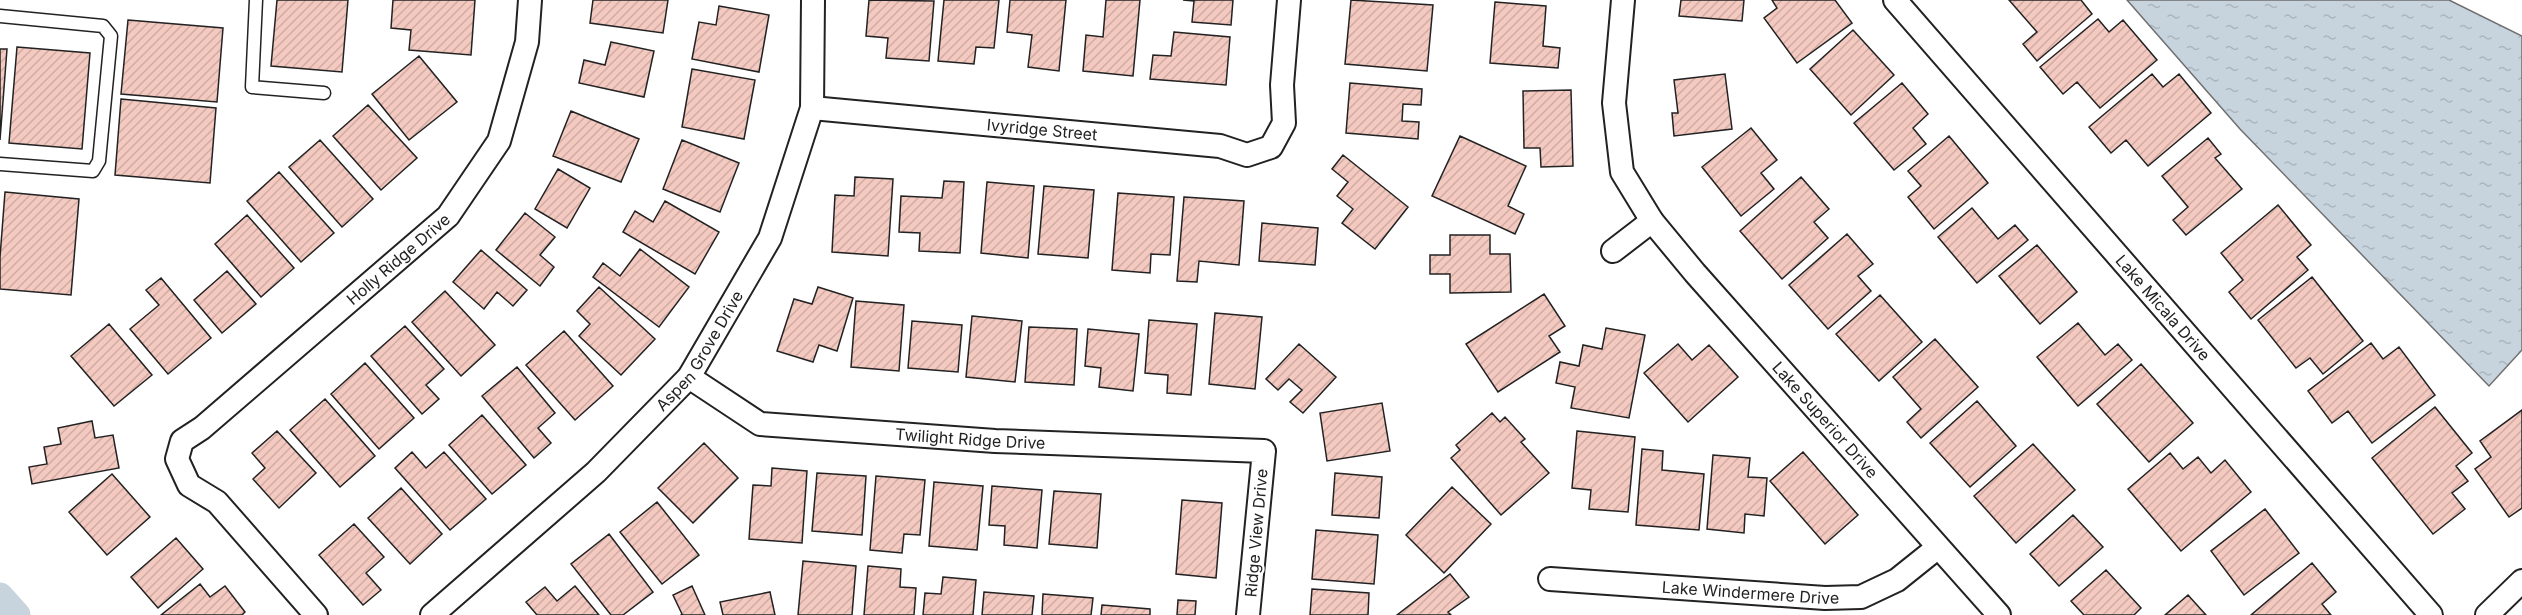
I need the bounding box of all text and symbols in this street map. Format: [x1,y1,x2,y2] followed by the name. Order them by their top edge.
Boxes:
[986,114,1098,145] street label: Ivyridge Street
[342,209,454,309] street label: Holly Ridge Drive
[2112,251,2215,365] street label: Lake Micala Drive
[651,287,747,415] street label: Aspen Grove Drive
[1768,357,1882,482] street label: Lake Superior Drive
[895,424,1046,453] street label: Twilight Ridge Drive
[1240,468,1272,598] street label: Ridge View Drive
[1661,577,1839,608] street label: Lake Windermere Drive

